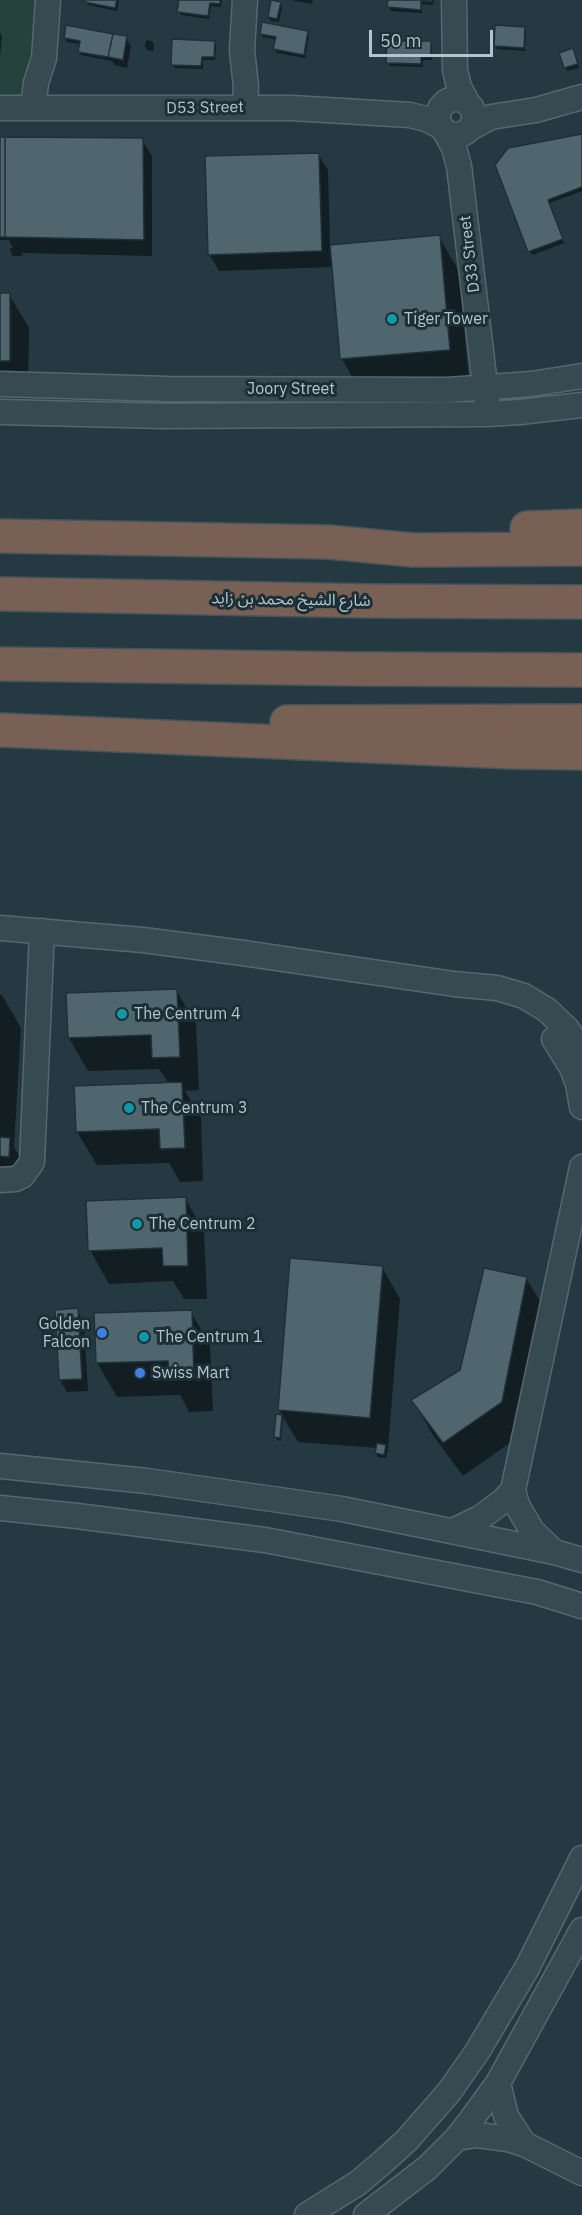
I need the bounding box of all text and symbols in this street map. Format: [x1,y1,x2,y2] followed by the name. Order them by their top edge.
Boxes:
[372,18,496,56] scale bar
[380,29,422,52] text: 50 m
[166,98,244,118] street label: D53 Street
[456,214,484,294] street label: D33 Street
[404,309,488,329] place label: Tiger Tower
[385,312,399,326] marker: Tiger Tower
[247,379,335,399] street label: Joory Street
[211,589,371,611] street label: شارع الشيخ محمد بن زايد
[134,1004,241,1024] place label: The Centrum 4
[115,1007,129,1021] marker: The Centrum 4
[141,1098,248,1118] place label: The Centrum 3
[122,1101,136,1115] marker: The Centrum 3
[149,1214,256,1234] place label: The Centrum 2
[130,1217,144,1231] marker: The Centrum 2
[38,1314,90,1352] place label: Golden Falcon
[95,1326,109,1340] marker: Golden Falcon
[156,1327,263,1347] place label: The Centrum 1
[137,1330,151,1344] marker: The Centrum 1
[152,1363,230,1383] place label: Swiss Mart
[133,1366,147,1380] marker: Swiss Mart

